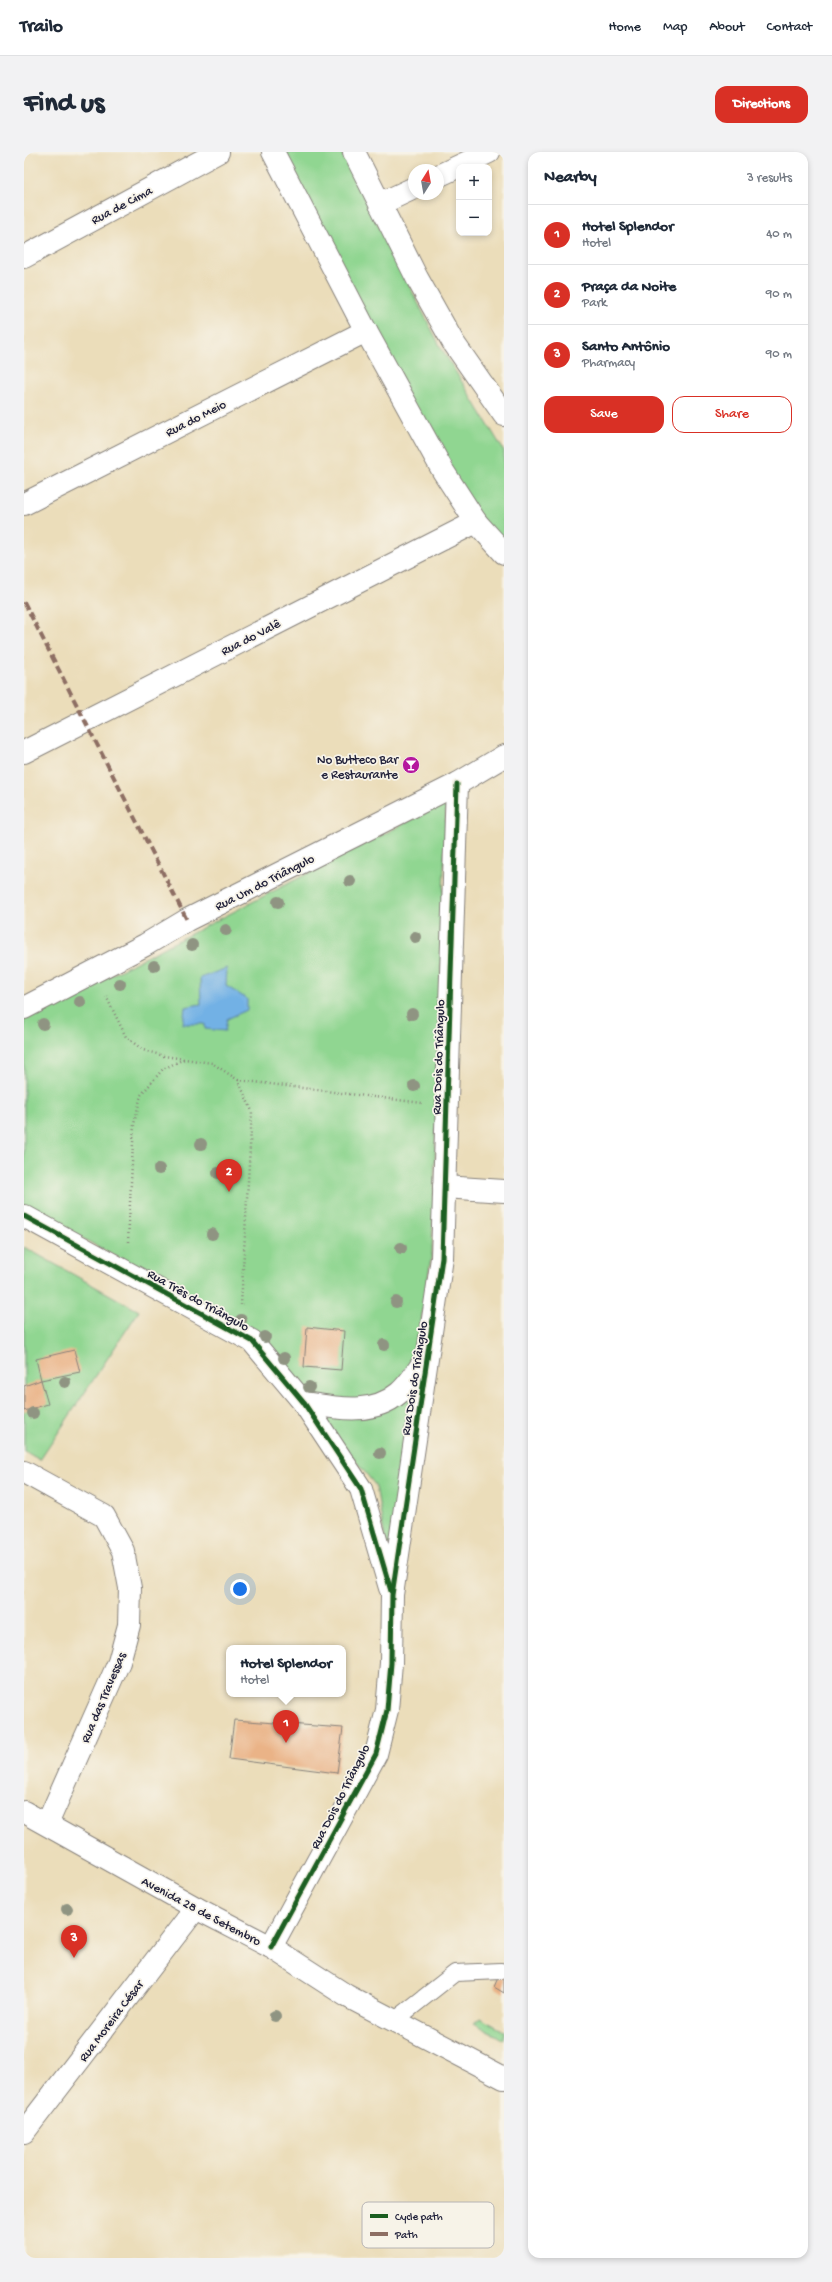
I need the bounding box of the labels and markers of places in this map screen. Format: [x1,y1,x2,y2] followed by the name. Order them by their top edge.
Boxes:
[317,753,399,783] place label: No Butteco Bar e Restaurante
[401,755,421,775] bar icon: No Butteco Bar e Restaurante
[216,1159,242,1192] pin: 2
[273,1710,299,1743] pin: 1
[61,1925,87,1958] pin: 3

